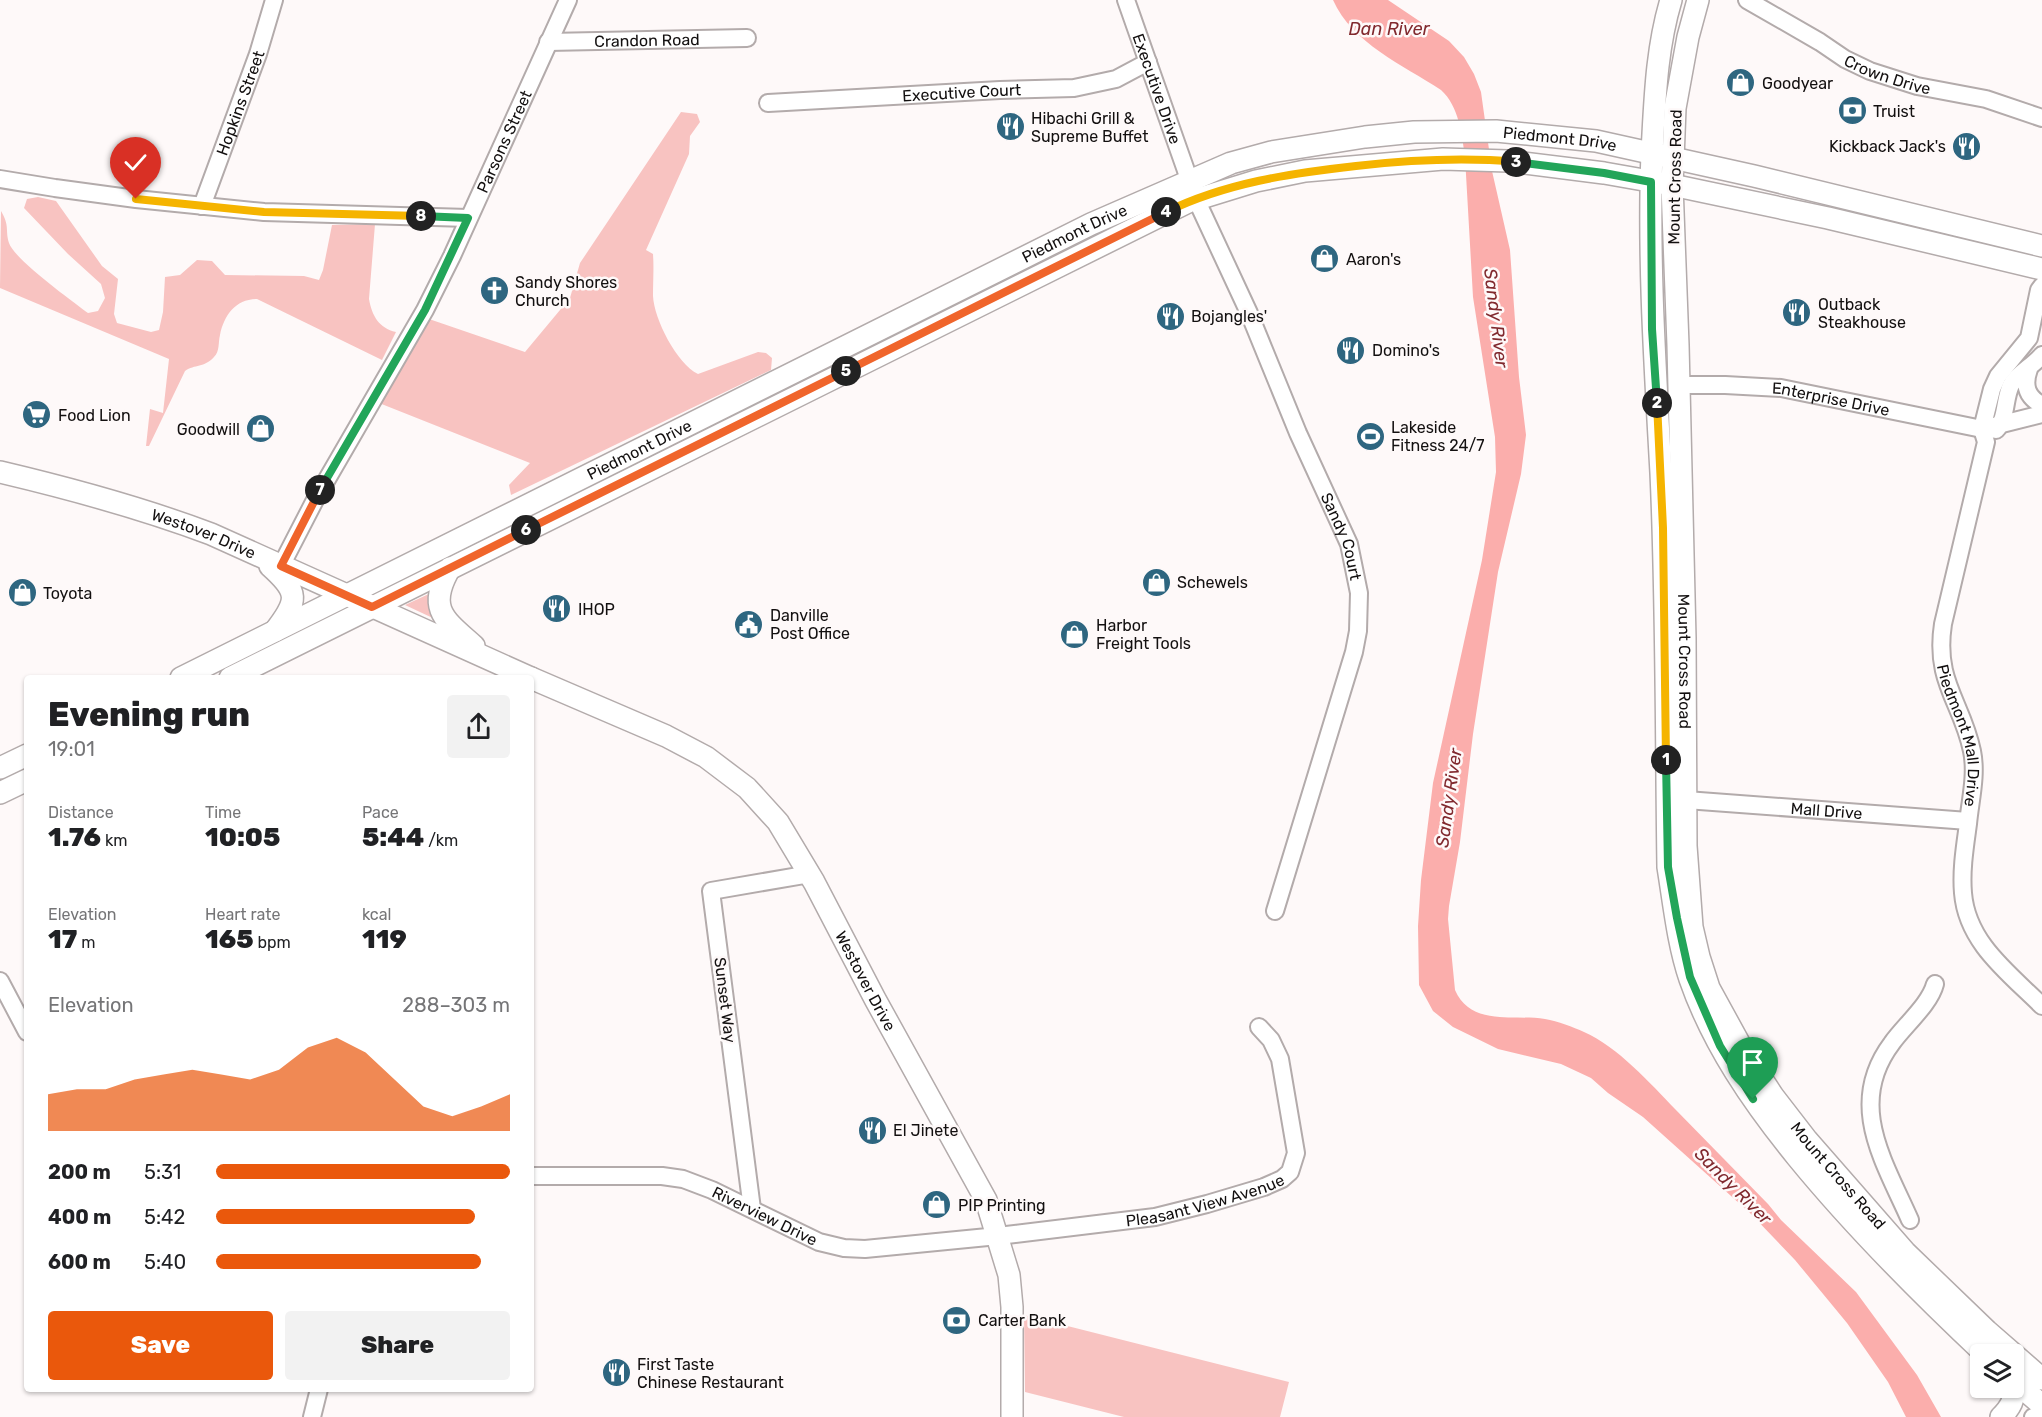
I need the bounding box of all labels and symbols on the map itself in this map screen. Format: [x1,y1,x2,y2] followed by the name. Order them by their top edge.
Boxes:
[1348,18,1431,40] water label: Dan River
[594,29,700,51] street label: Crandon Road
[1129,31,1185,146] street label: Executive Drive
[212,48,268,158] street label: Hopkins Street
[1841,51,1932,98] street label: Crown Drive
[1725,67,1757,99] shop icon: Goodyear
[1762,74,1833,93] place label: Goodyear
[902,80,1021,105] street label: Executive Court
[472,87,535,196] street label: Parsons Street
[1836,95,1868,127] bank icon: Truist
[1873,102,1915,121] place label: Truist
[1031,109,1149,146] place label: Hibachi Grill & Supreme Buffet
[1664,109,1686,245] street label: Mount Cross Road
[994,111,1026,143] restaurant icon: Hibachi Grill & Supreme Buffet
[1502,122,1619,155] street label: Piedmont Drive
[1951,130,1983,162] restaurant icon: Kickback Jack's
[110,137,161,199] pin
[1829,137,1946,156] place label: Kickback Jack's
[1501,147,1531,177] pin: 3
[1151,197,1181,227] pin: 4
[1019,200,1130,267] street label: Piedmont Drive
[406,201,436,231] pin: 8
[1309,243,1341,275] shop icon: Aaron's
[1346,250,1401,269] place label: Aaron's
[1479,267,1513,370] water label: Sandy River
[515,273,617,310] place label: Sandy Shores Church
[478,275,510,307] church icon: Sandy Shores Church
[1818,295,1906,332] place label: Outback Steakhouse
[1781,297,1813,329] restaurant icon: Outback Steakhouse
[1154,300,1186,332] restaurant icon: Bojangles'
[1191,307,1267,326] place label: Bojangles'
[1335,334,1367,366] restaurant icon: Domino's
[1372,341,1440,360] place label: Domino's
[831,356,861,386] pin: 5
[1772,378,1891,419] street label: Enterprise Drive
[1642,388,1672,418] pin: 2
[21,399,53,431] supermarket icon: Food Lion
[58,406,131,425] place label: Food Lion
[245,413,277,445] shop icon: Goodwill
[584,415,695,483] street label: Piedmont Drive
[1391,418,1484,455] place label: Lakeside Fitness 24/7
[177,420,240,439] place label: Goodwill
[1354,420,1386,452] sports icon: Lakeside Fitness 24/7
[305,475,335,505] pin: 7
[1317,490,1366,582] street label: Sandy Court
[149,504,259,562] street label: Westover Drive
[511,515,541,545] pin: 6
[1140,566,1172,598] shop icon: Schewels
[1177,573,1248,592] place label: Schewels
[6,577,38,609] shop icon: Toyota
[43,584,92,603] place label: Toyota
[541,593,573,625] restaurant icon: IHOP
[1674,593,1695,729] street label: Mount Cross Road
[578,600,615,619] place label: IHOP
[770,606,850,643] place label: Danville Post Office
[733,608,765,640] public building icon: Danville Post Office
[1096,616,1191,653] place label: Harbor Freight Tools
[1059,618,1091,650] shop icon: Harbor Freight Tools
[1933,663,1983,808] street label: Piedmont Mall Drive
[1651,745,1681,775] pin: 1
[1431,746,1467,849] water label: Sandy River
[1790,798,1863,823] street label: Mall Drive
[832,927,900,1034] street label: Westover Drive
[710,956,740,1044] street label: Sunset Way
[1727,1037,1778,1099] pin
[856,1114,888,1146] restaurant icon: El Jinete
[1787,1118,1890,1233] street label: Mount Cross Road
[893,1121,958,1140] place label: El Jinete
[1690,1143,1777,1230] water label: Sandy River
[1125,1170,1287,1230] street label: Pleasant View Avenue
[709,1182,821,1249] street label: Riverview Drive
[921,1189,953,1221] shop icon: PIP Printing
[958,1196,1046,1215] place label: PIP Printing
[941,1304,973,1336] bank icon: Carter Bank
[978,1311,1067,1330] place label: Carter Bank
[637,1355,784,1392] place label: First Taste Chinese Restaurant
[600,1357,632,1389] restaurant icon: First Taste Chinese Restaurant

